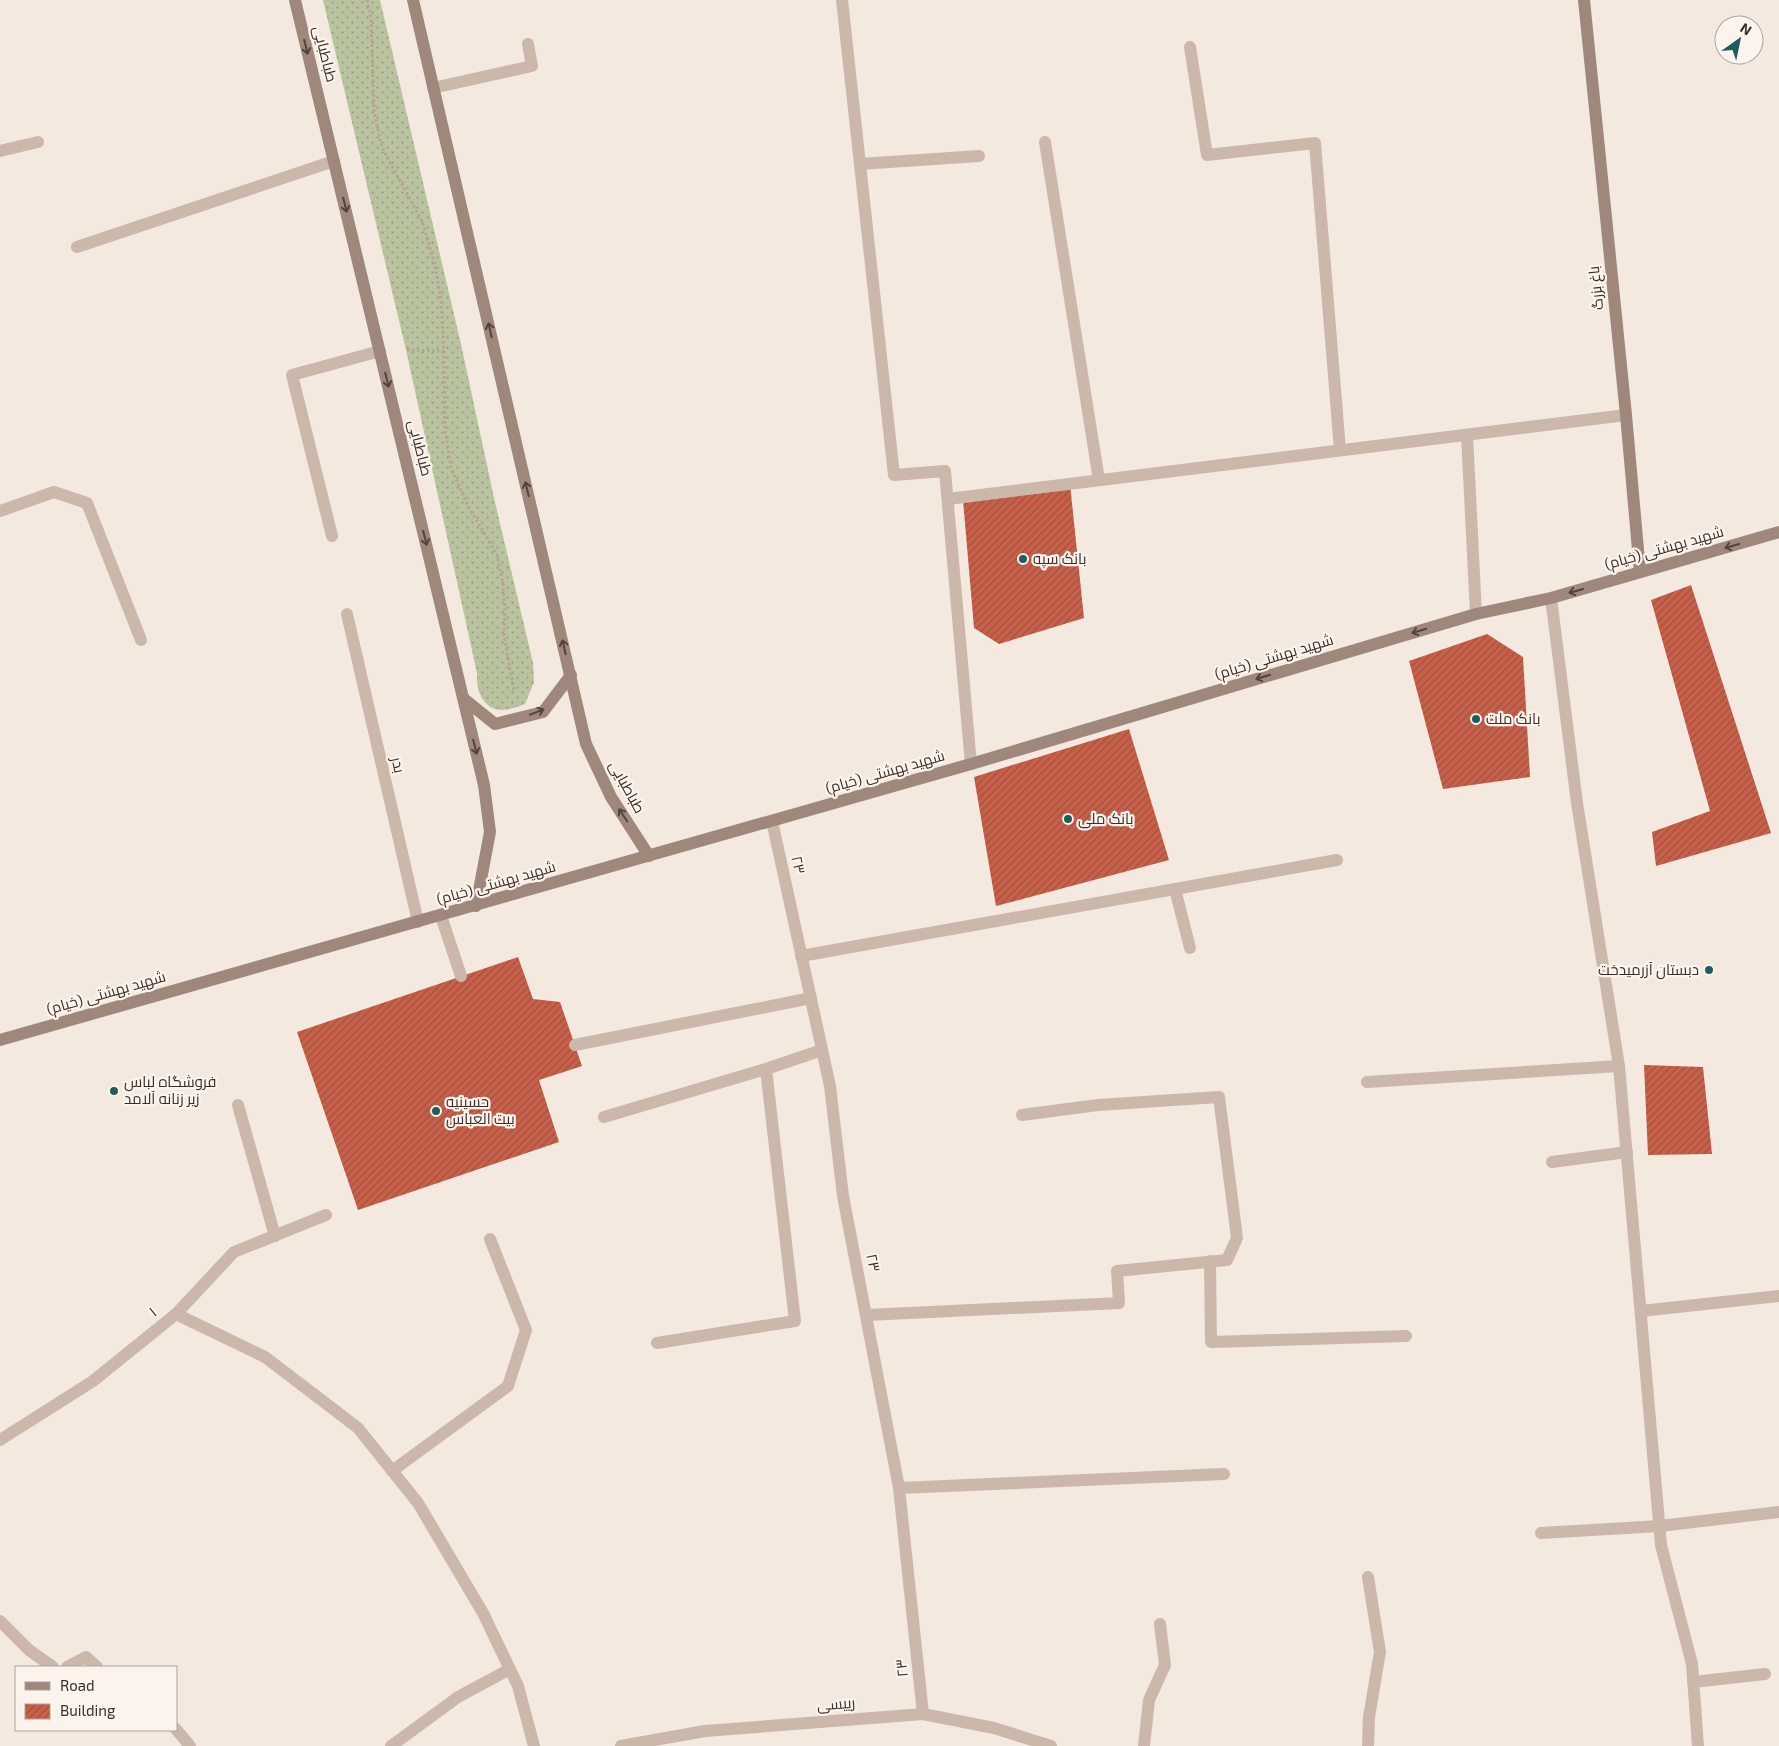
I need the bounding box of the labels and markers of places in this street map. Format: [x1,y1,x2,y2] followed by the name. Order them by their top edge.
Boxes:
[1033,549,1087,569] place label: بانک سپه
[1017,553,1029,565] marker: بانک سپه
[1486,709,1541,727] place label: بانک ملت
[1470,713,1482,725] marker: بانک ملت
[1078,809,1134,829] place label: بانک ملی
[1062,813,1074,825] marker: بانک ملی
[1598,960,1699,980] place label: دبستان آزرمیدخت
[1703,964,1715,976] marker: دبستان آزرمیدخت
[124,1072,216,1108] place label: فروشگاه لباس زیر زنانه آلامد
[108,1085,120,1097] marker: فروشگاه لباس زیر زنانه آلامد
[446,1092,515,1129] place label: حسینیه بیت العباس
[430,1105,442,1117] marker: حسینیه بیت العباس

